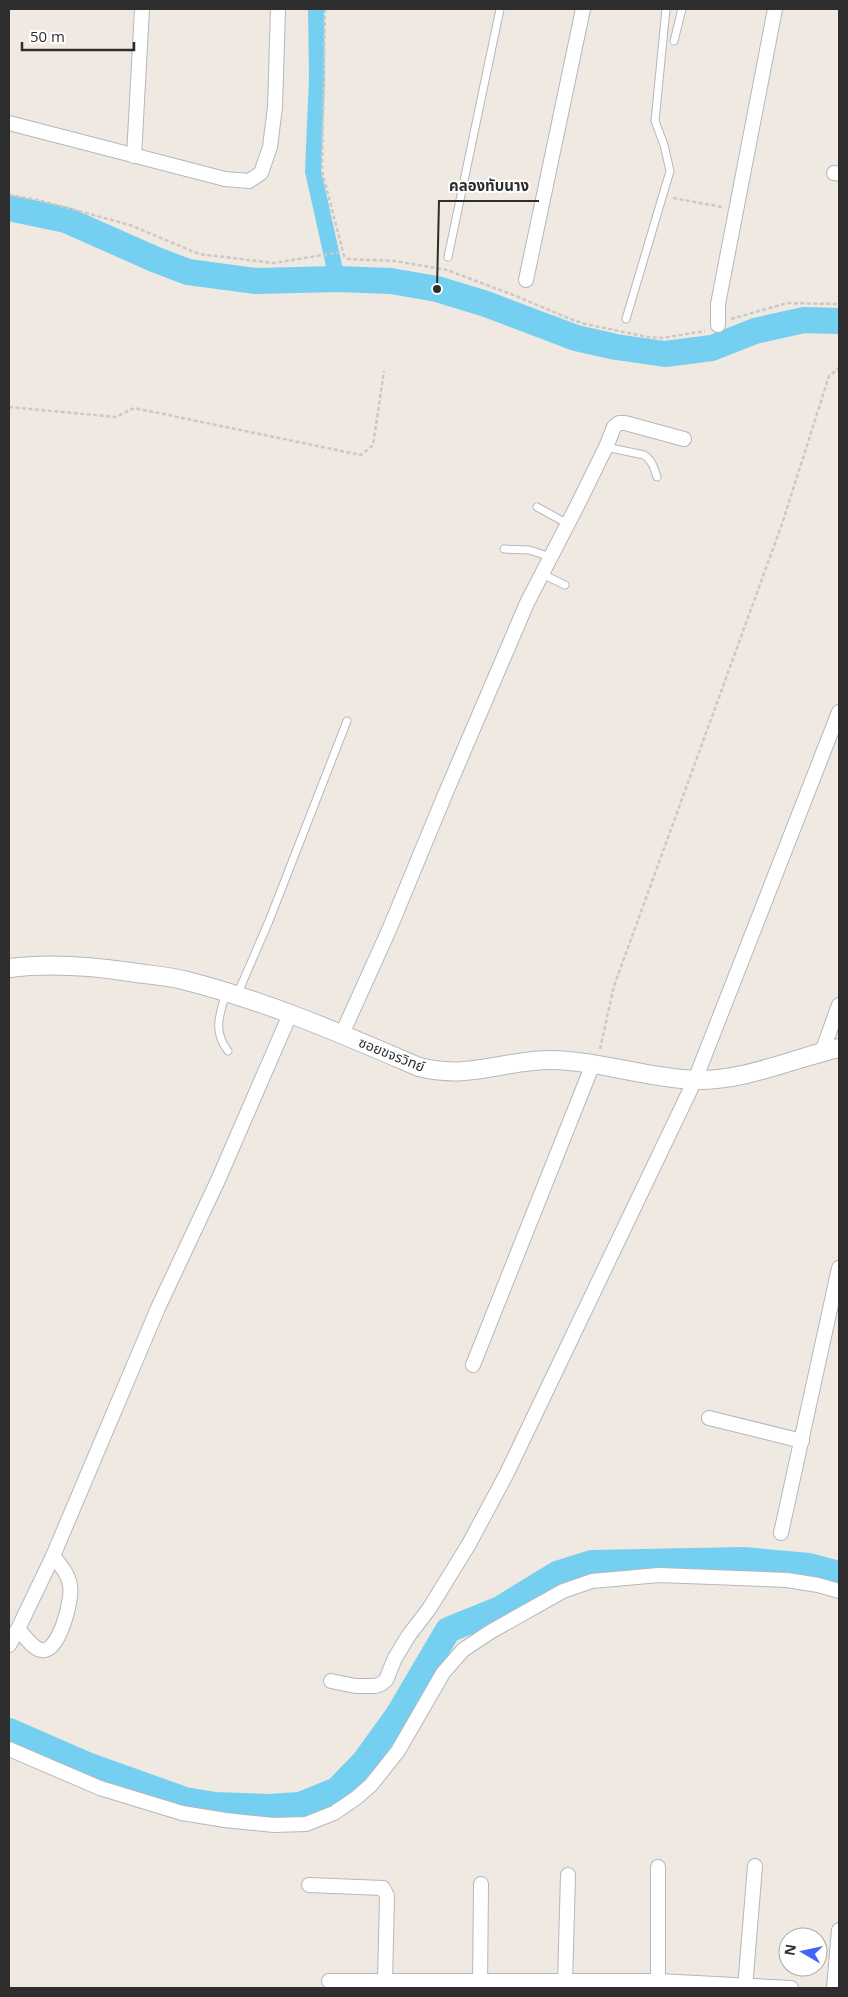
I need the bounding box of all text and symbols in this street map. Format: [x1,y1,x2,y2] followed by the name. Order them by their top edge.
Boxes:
[22,20,135,52] scale bar
[30,26,65,46] text: 50 m
[439,171,539,201] callout: คลองทับนาง
[449,175,529,195] text: คลองทับนาง
[356,1032,428,1076] street label: ซอยขจรวิทย์
[778,1927,828,1977] north arrow
[779,1943,800,1957] text: N

